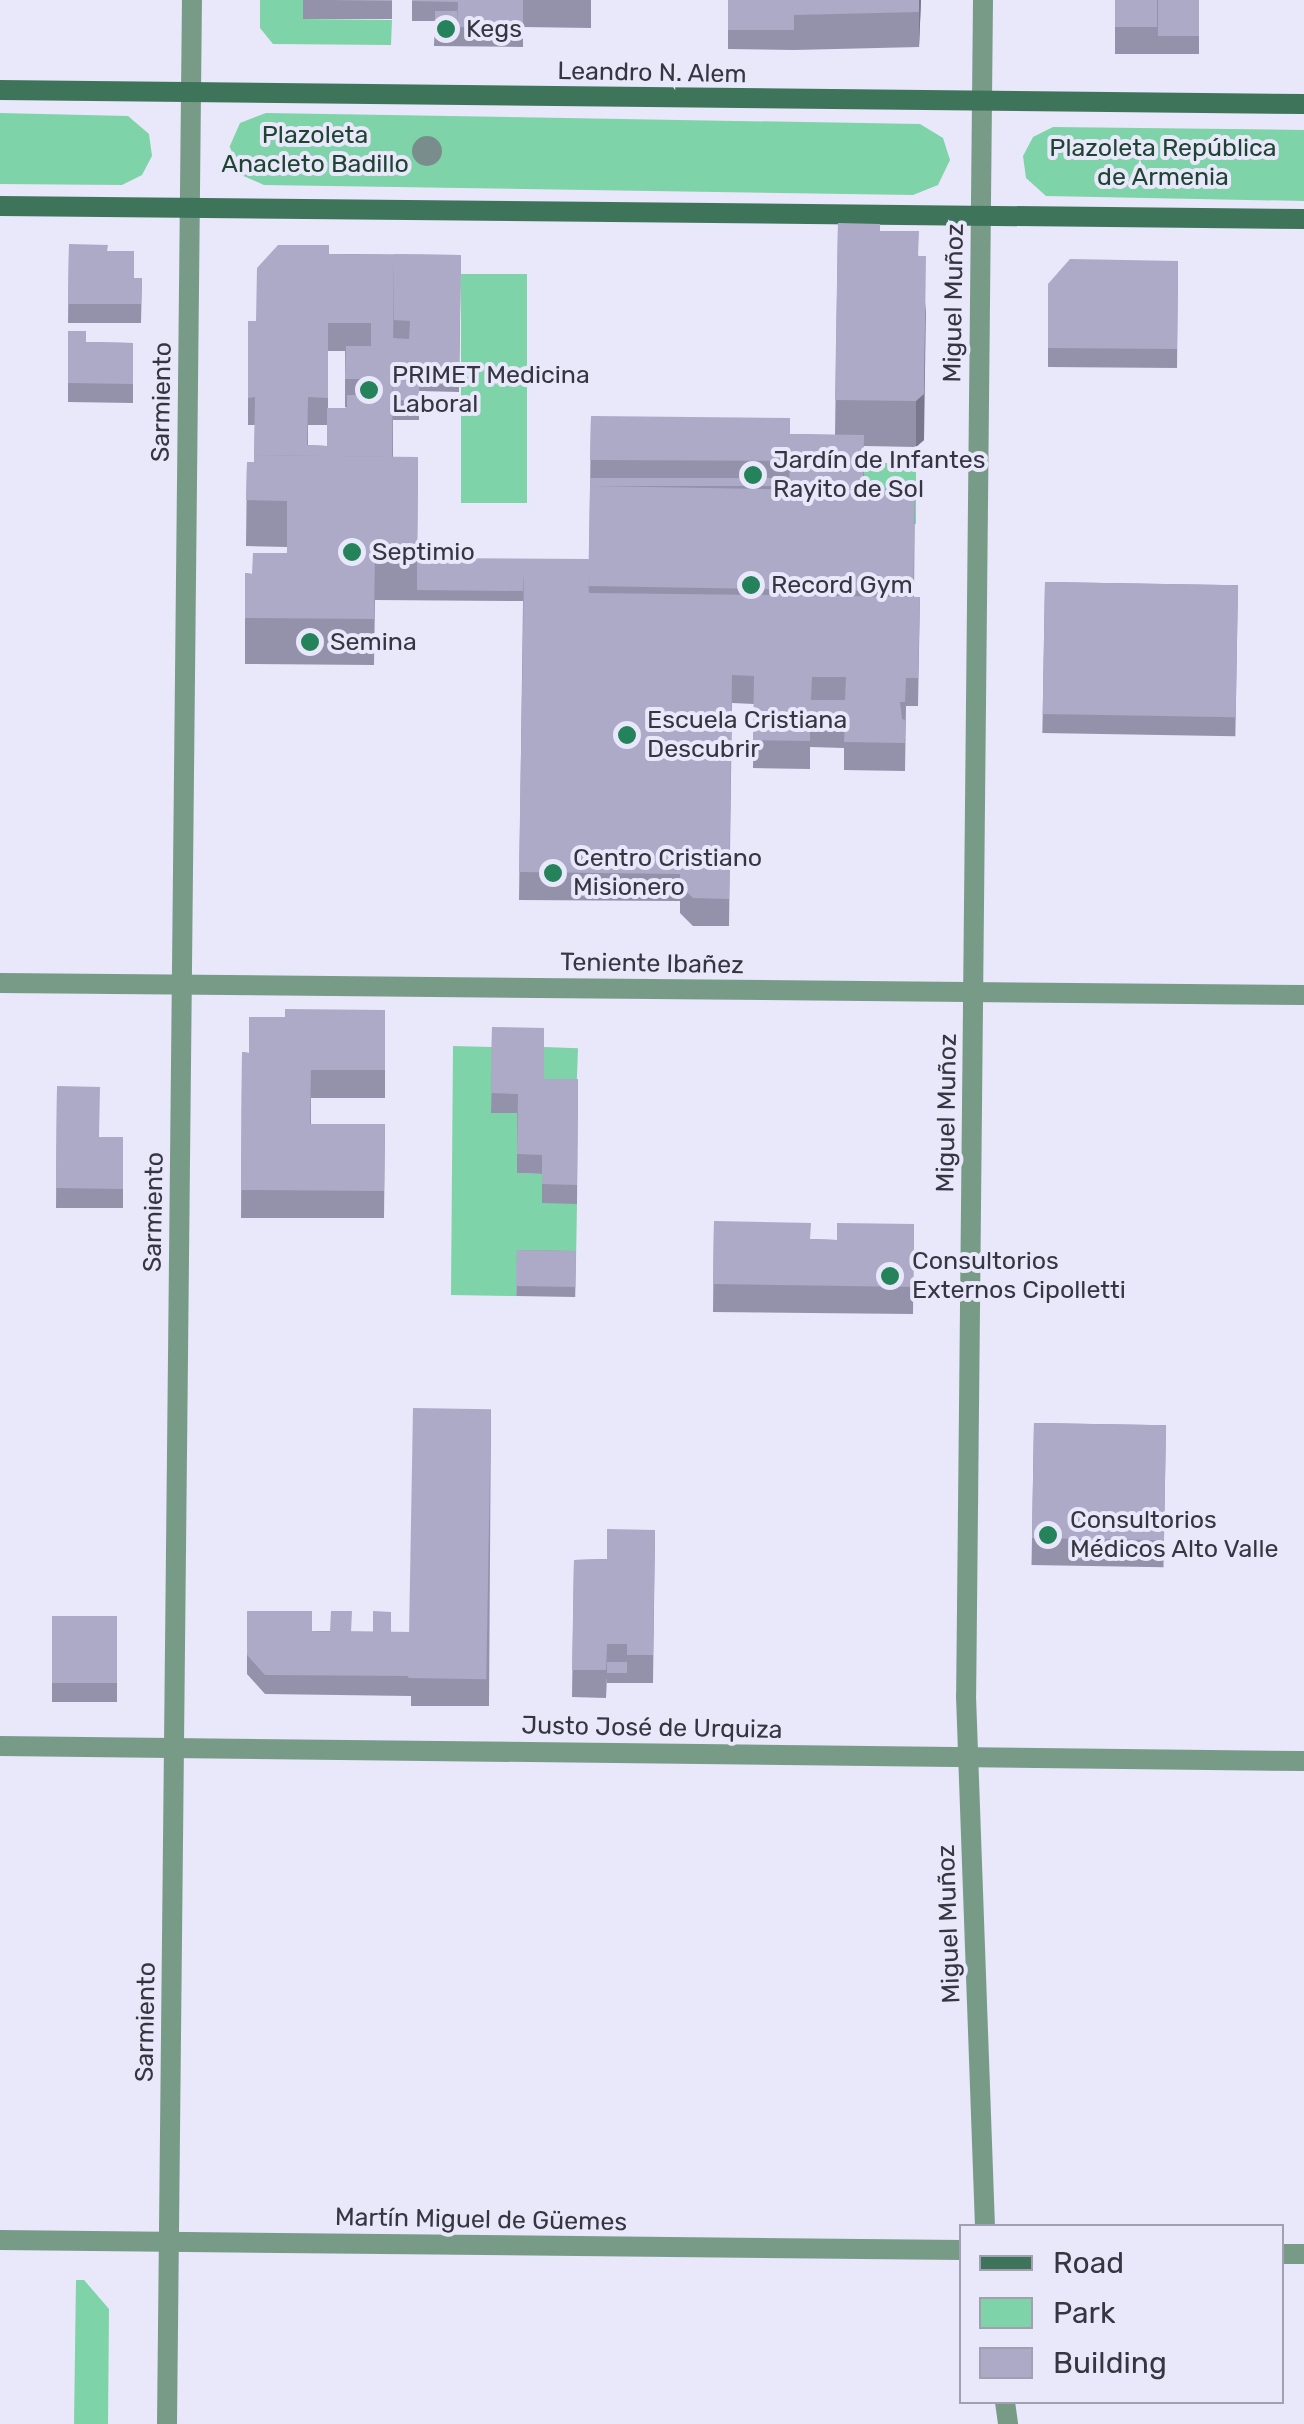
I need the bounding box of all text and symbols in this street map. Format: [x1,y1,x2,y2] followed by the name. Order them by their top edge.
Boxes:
[466,14,522,44] place label: Kegs
[435,18,457,40] marker: Kegs
[557,56,747,90] street label: Leandro N. Alem
[221,121,409,180] park label: Plazoleta Anacleto Badillo
[1049,134,1277,193] park label: Plazoleta República de Armenia
[938,223,970,383] street label: Miguel Muñoz
[146,342,178,462] street label: Sarmiento
[392,361,590,420] place label: PRIMET Medicina Laboral
[356,377,382,403] marker: PRIMET Medicina Laboral
[773,446,985,505] place label: Jardín de Infantes Rayito de Sol
[742,464,764,486] marker: Jardín de Infantes Rayito de Sol
[372,537,475,567] place label: Septimio
[341,541,363,563] marker: Septimio
[771,570,913,600] place label: Record Gym
[740,574,762,596] marker: Record Gym
[330,627,417,657] place label: Semina
[299,631,321,653] marker: Semina
[647,706,847,765] place label: Escuela Cristiana Descubrir
[616,724,638,746] marker: Escuela Cristiana Descubrir
[573,844,762,903] place label: Centro Cristiano Misionero
[542,862,564,884] marker: Centro Cristiano Misionero
[560,947,744,981] street label: Teniente Ibañez
[931,1033,963,1193] street label: Miguel Muñoz
[138,1152,170,1272] street label: Sarmiento
[912,1247,1126,1306] place label: Consultorios Externos Cipolletti
[877,1263,903,1289] marker: Consultorios Externos Cipolletti
[1070,1506,1280,1565] place label: Consultorios Médicos Alto Valle
[1035,1522,1061,1548] marker: Consultorios Médicos Alto Valle
[521,1711,783,1745] street label: Justo José de Urquiza
[931,1844,967,2004] street label: Miguel Muñoz
[130,1962,162,2082] street label: Sarmiento
[335,2202,627,2238] street label: Martín Miguel de Güemes
[959,2224,1284,2404] legend
[1053,2245,1124,2281] text: Road
[1053,2295,1115,2331] text: Park
[1053,2345,1167,2381] text: Building

